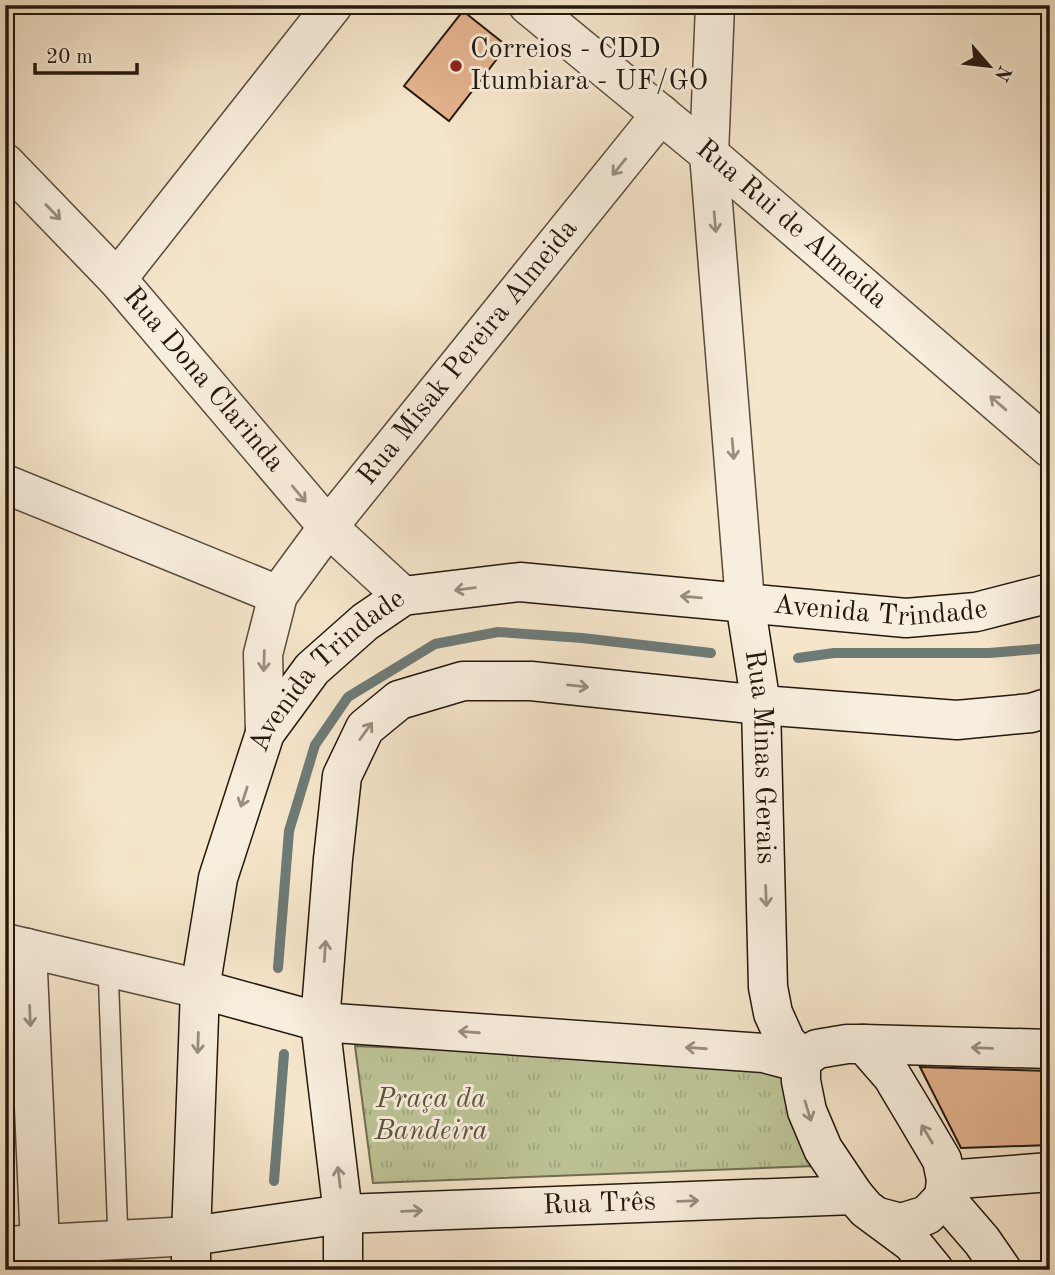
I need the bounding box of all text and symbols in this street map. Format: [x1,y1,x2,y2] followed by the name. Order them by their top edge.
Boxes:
[35,32,136,76] scale bar
[954,32,1024,102] north arrow
[470,36,708,96] place label: Correios - CDD Itumbiara - UF/GO
[46,47,93,68] text: 20 m
[448,58,464,74] marker: Correios - CDD Itumbiara - UF/GO
[990,62,1014,84] text: N
[690,135,892,315] street label: Rua Rui de Almeida
[611,158,626,176] one-way arrow
[44,204,61,221] one-way arrow
[709,210,722,233] one-way arrow
[353,215,584,491] street label: Rua Misak Pereira Almeida
[117,283,289,478] street label: Rua Dona Clarinda
[989,395,1007,411] one-way arrow
[727,437,740,459] one-way arrow
[292,484,307,502] one-way arrow
[454,582,477,595] one-way arrow
[246,585,410,756] street label: Avenida Trindade
[680,590,703,603] one-way arrow
[772,592,991,632] street label: Avenida Trindade
[739,648,779,864] street label: Rua Minas Gerais
[257,649,270,672] one-way arrow
[566,679,589,692] one-way arrow
[359,722,373,741] one-way arrow
[237,786,250,808] one-way arrow
[759,884,773,907] one-way arrow
[319,940,332,963] one-way arrow
[24,1004,37,1027] one-way arrow
[458,1026,481,1039] one-way arrow
[191,1032,204,1055] one-way arrow
[686,1041,708,1054] one-way arrow
[970,1041,993,1054] one-way arrow
[373,1086,488,1146] park label: Praça da Bandeira
[802,1099,815,1121] one-way arrow
[919,1124,933,1144] one-way arrow
[332,1166,345,1189] one-way arrow
[542,1188,656,1221] street label: Rua Três
[676,1195,699,1208] one-way arrow
[400,1205,423,1218] one-way arrow

